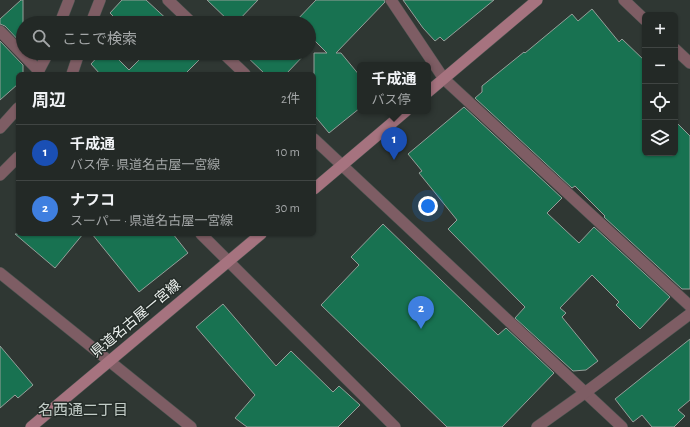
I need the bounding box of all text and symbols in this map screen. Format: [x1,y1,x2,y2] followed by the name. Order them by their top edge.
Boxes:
[642,12,678,156] map controls
[642,12,678,48] button: +
[16,16,316,60] search box
[30,27,52,49] icon: search
[62,32,137,47] text: ここで検索
[642,48,678,84] button: −
[357,62,431,114] popup
[371,72,417,87] text: 千成通
[642,84,678,120] button: locate
[32,92,66,109] text: 周辺
[281,93,300,106] text: 2件
[371,94,411,107] text: バス停
[642,120,678,156] button: layers
[381,127,407,160] pin: 1
[70,137,115,152] text: 千成通
[43,146,47,159] text: 1
[276,146,300,159] text: 10 m
[70,159,220,172] text: バス停 · 県道名古屋一宮線
[70,193,115,208] text: ナフコ
[418,196,438,216] your location
[42,202,48,215] text: 2
[275,202,300,215] text: 30 m
[70,215,233,228] text: スーパー · 県道名古屋一宮線
[88,277,183,360] street label: 県道名古屋一宮線
[408,296,434,329] pin: 2
[38,402,128,418] district label: 名西通二丁目

